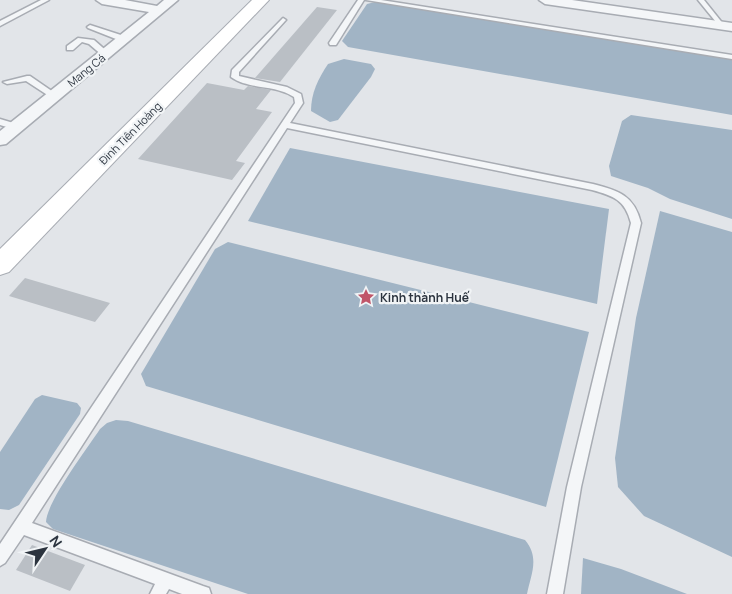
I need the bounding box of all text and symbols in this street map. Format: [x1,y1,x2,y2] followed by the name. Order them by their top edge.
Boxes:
[64,50,108,90] street label: Mang Cá
[96,99,164,167] street label: Đinh Tiên Hoàng
[356,287,376,307] place icon: Kinh thành Huế
[380,289,470,306] place label: Kinh thành Huế
[20,524,70,574] north arrow
[45,532,67,551] text: N

